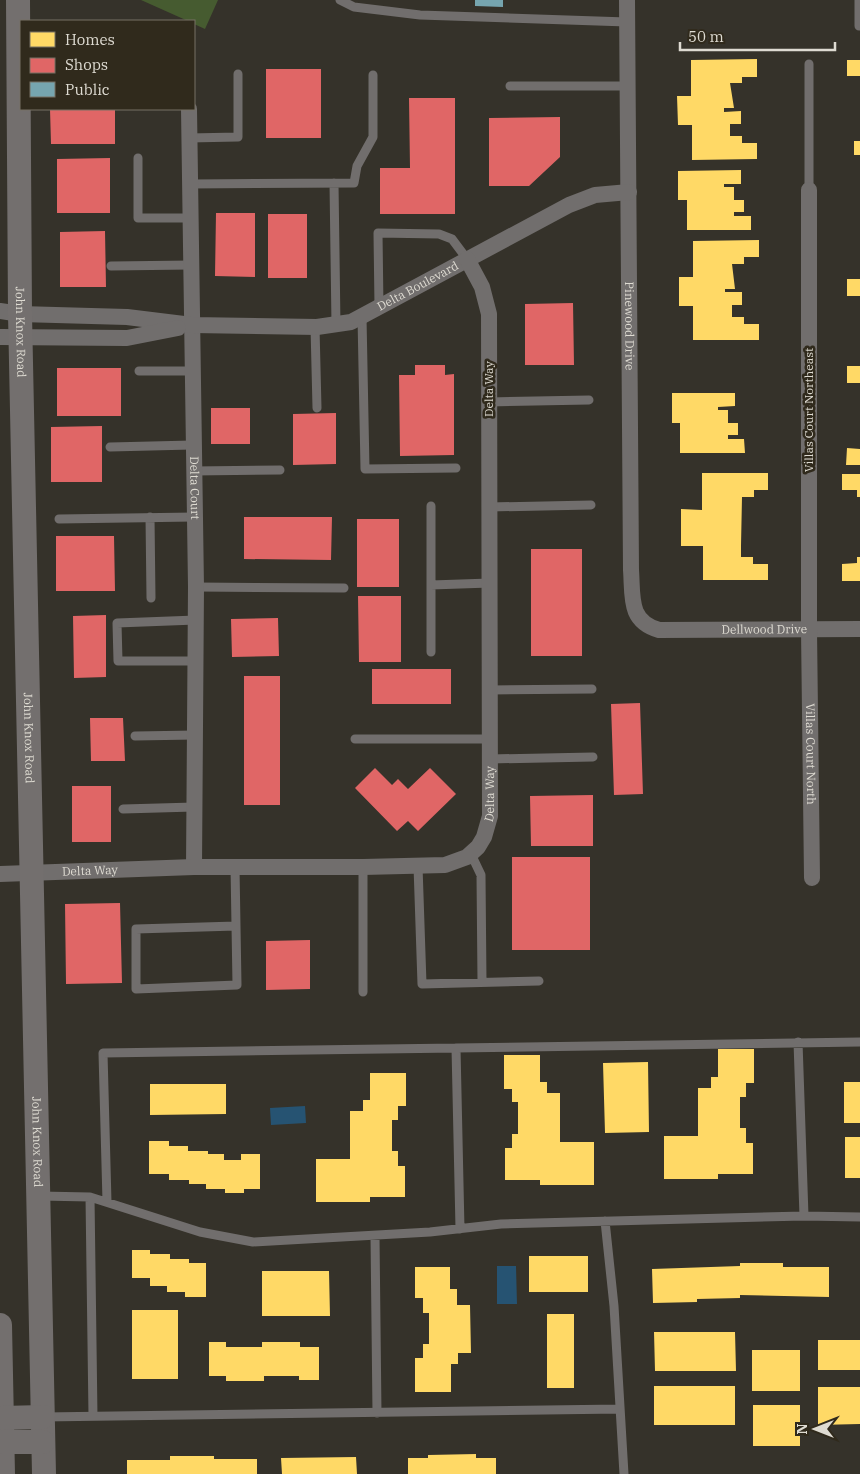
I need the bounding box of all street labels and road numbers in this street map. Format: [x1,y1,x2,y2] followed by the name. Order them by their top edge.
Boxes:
[374,258,461,314] street label: Delta Boulevard
[622,282,638,370] street label: Pinewood Drive
[13,286,29,378] street label: John Knox Road
[801,348,816,472] street label: Villas Court Northeast
[481,361,496,417] street label: Delta Way
[187,456,203,520] street label: Delta Court
[721,621,807,637] street label: Dellwood Drive
[21,692,38,783] street label: John Knox Road
[803,703,819,805] street label: Villas Court North
[481,765,497,824] street label: Delta Way
[62,862,119,879] street label: Delta Way
[29,1096,46,1187] street label: John Knox Road

